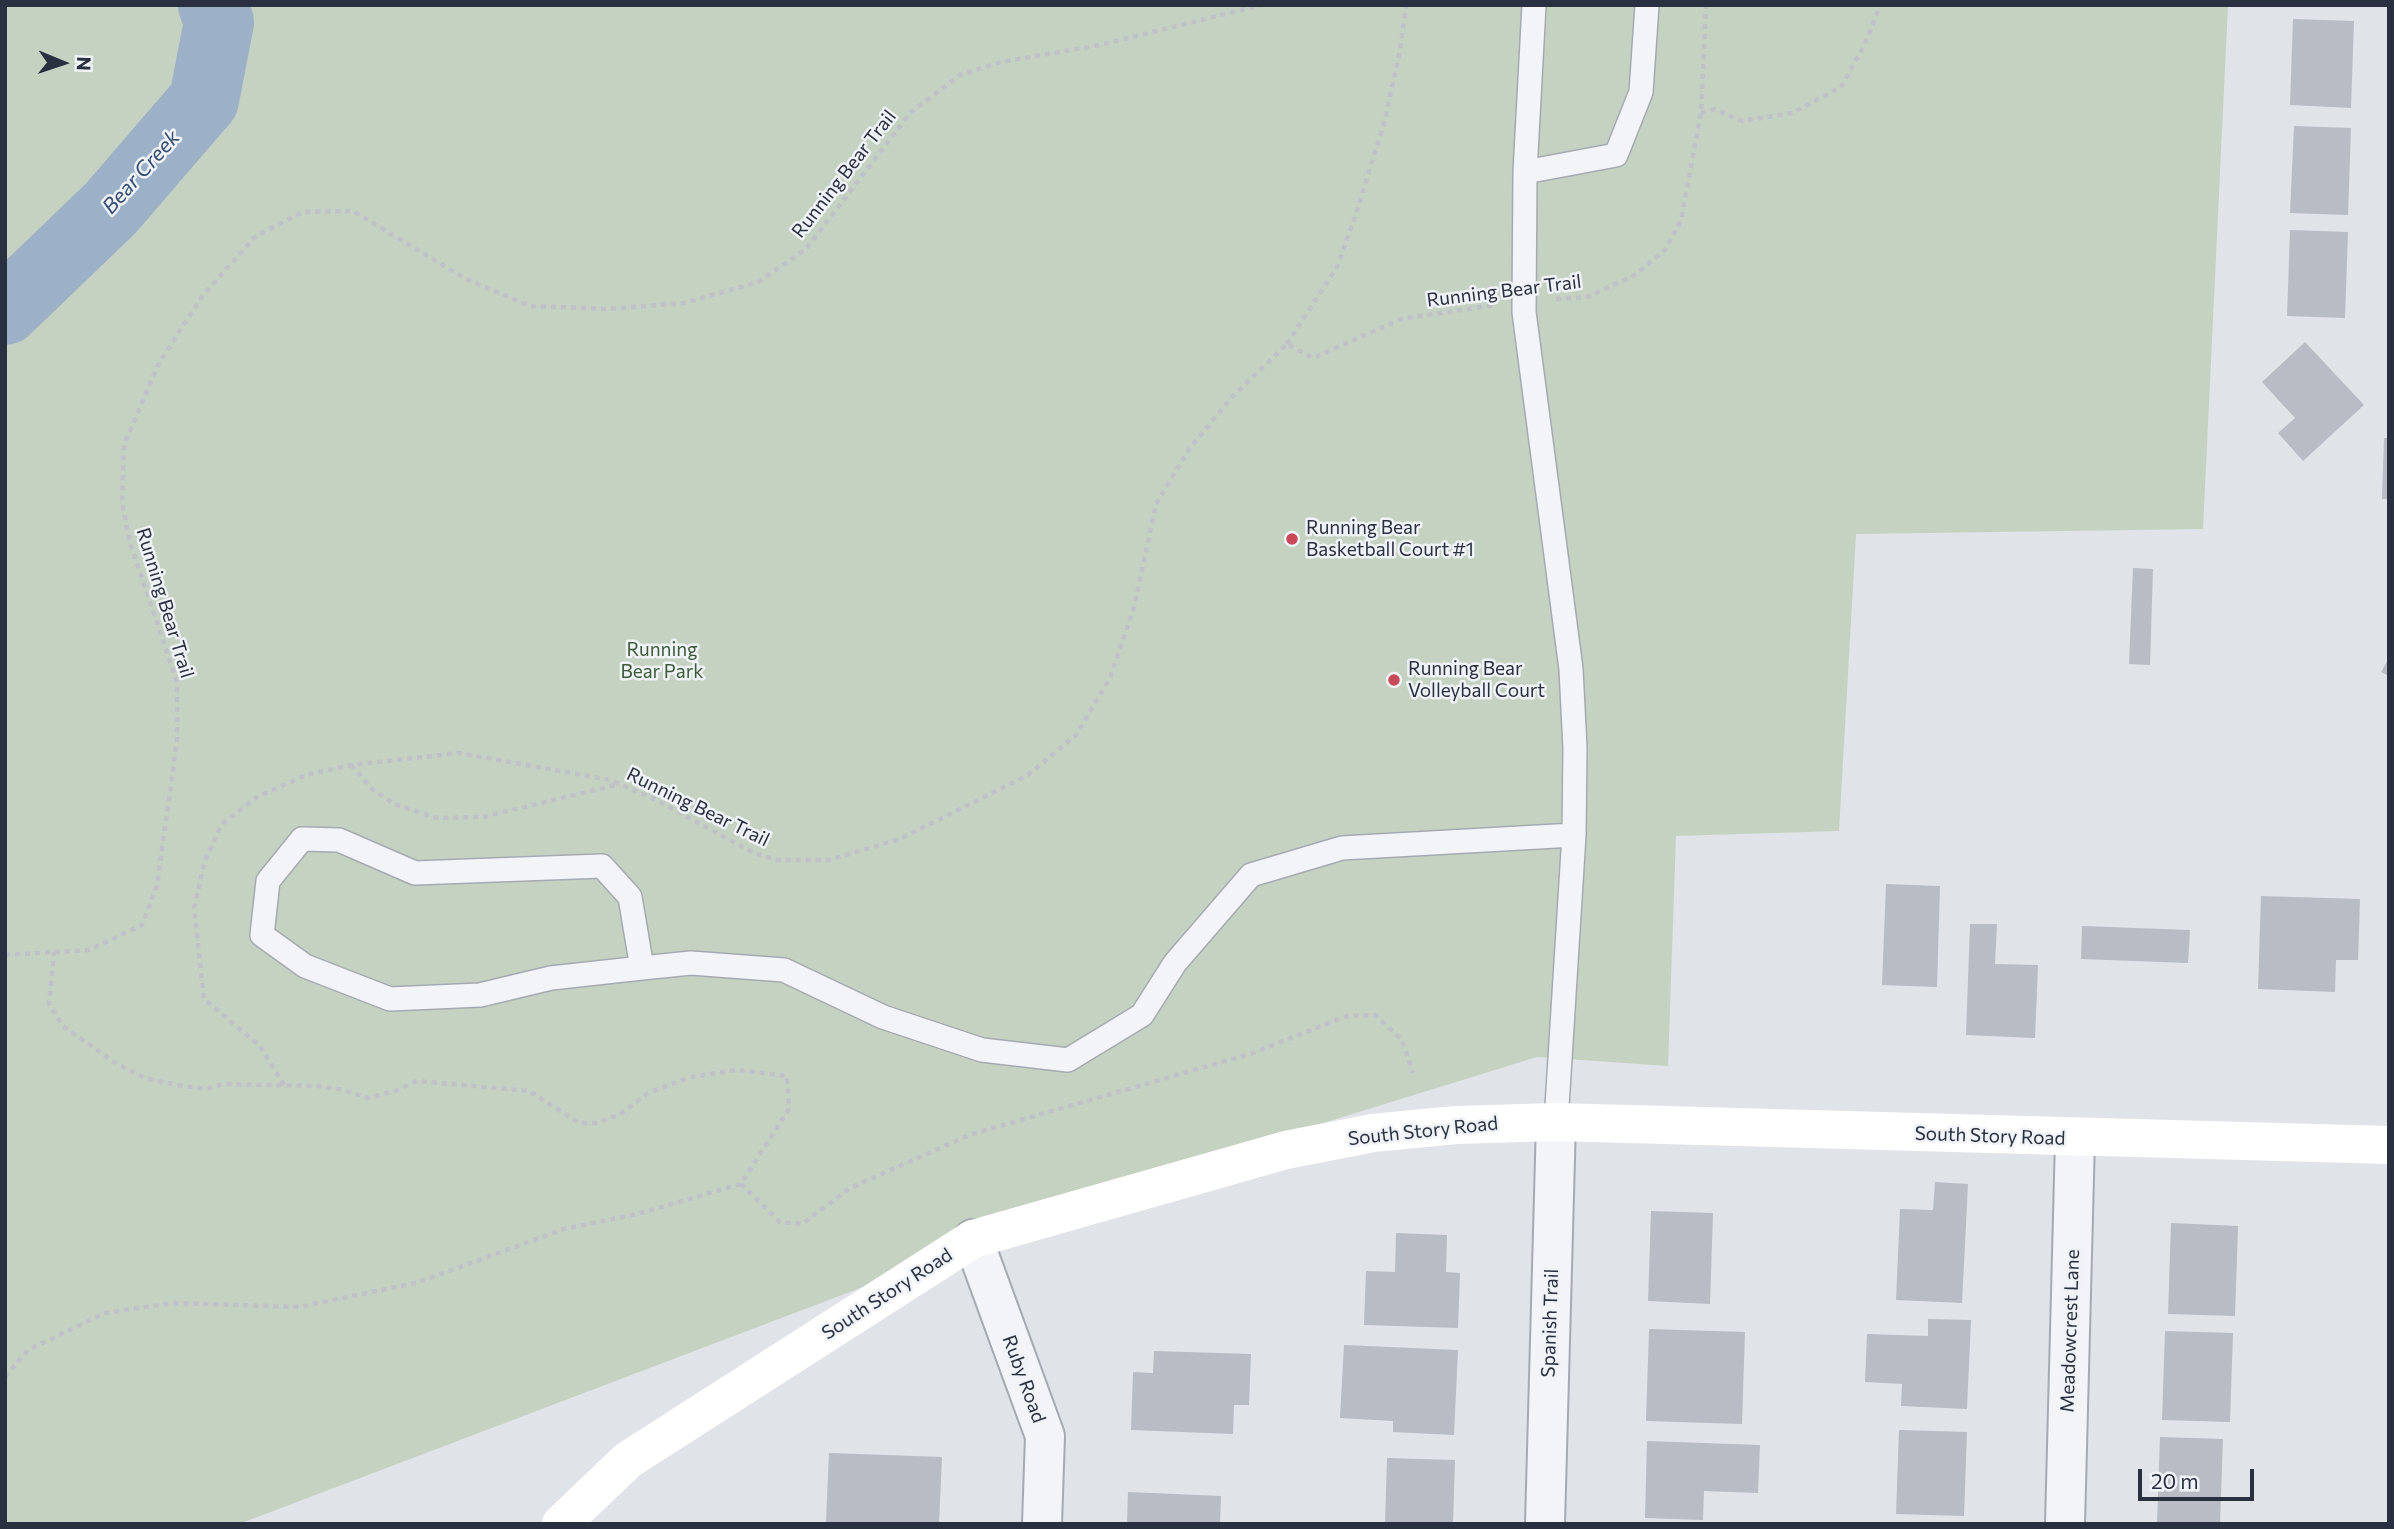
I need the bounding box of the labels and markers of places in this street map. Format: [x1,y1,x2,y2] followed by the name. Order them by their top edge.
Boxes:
[1306,517,1474,561] place label: Running Bear Basketball Court #1
[1284,531,1300,547] marker: Running Bear Basketball Court #1
[1408,658,1545,702] place label: Running Bear Volleyball Court
[1386,672,1402,688] marker: Running Bear Volleyball Court

